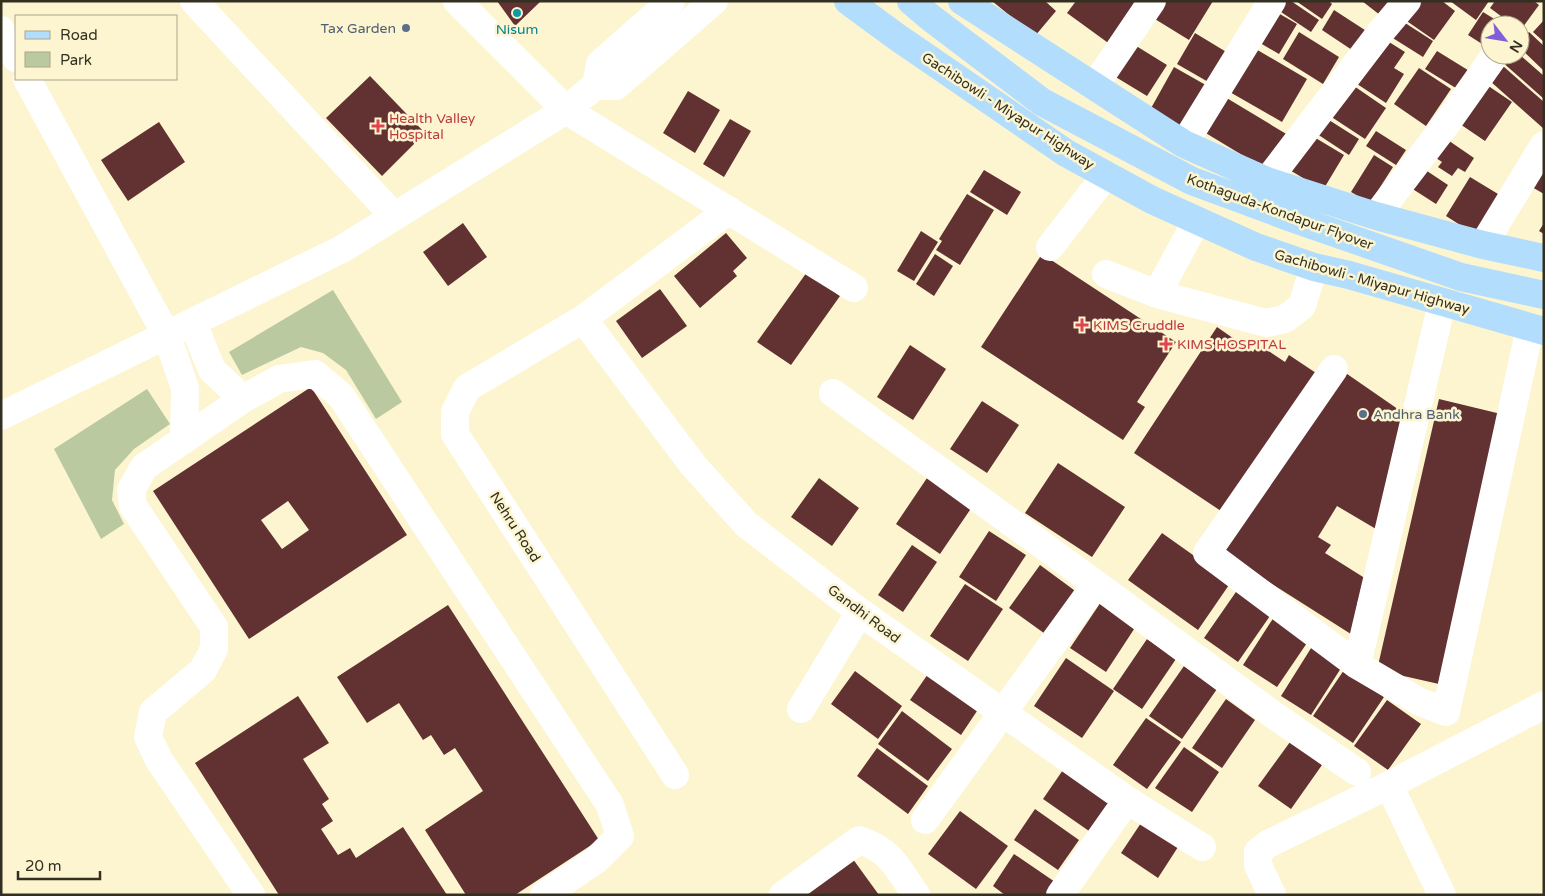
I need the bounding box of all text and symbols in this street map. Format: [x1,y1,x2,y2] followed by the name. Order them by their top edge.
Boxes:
[511,7,523,19] marker: Nisum
[15,15,178,80] legend
[1480,15,1530,65] north arrow
[321,20,396,37] place label: Tax Garden
[496,21,538,38] place label: Nisum
[400,22,412,34] marker: Tax Garden
[60,26,98,44] text: Road
[1506,37,1526,56] text: N
[919,49,1098,173] street label: Gachibowli - Miyapur Highway
[60,51,92,69] text: Park
[389,110,476,143] place label: Health Valley Hospital
[371,119,385,133] marker: Health Valley Hospital
[1184,170,1376,254] street label: Kothaguda-Kondapur Flyover
[1272,246,1472,318] street label: Gachibowli - Miyapur Highway
[1093,317,1185,334] place label: KIMS Cruddle
[1075,318,1089,332] marker: KIMS Cruddle
[1177,336,1286,353] place label: KIMS HOSPITAL
[1159,337,1173,351] marker: KIMS HOSPITAL
[1373,406,1460,423] place label: Andhra Bank
[1357,408,1369,420] marker: Andhra Bank
[486,489,544,565] street label: Nehru Road
[824,581,904,647] street label: Gandhi Road
[18,848,100,880] scale bar
[25,857,62,875] text: 20 m

